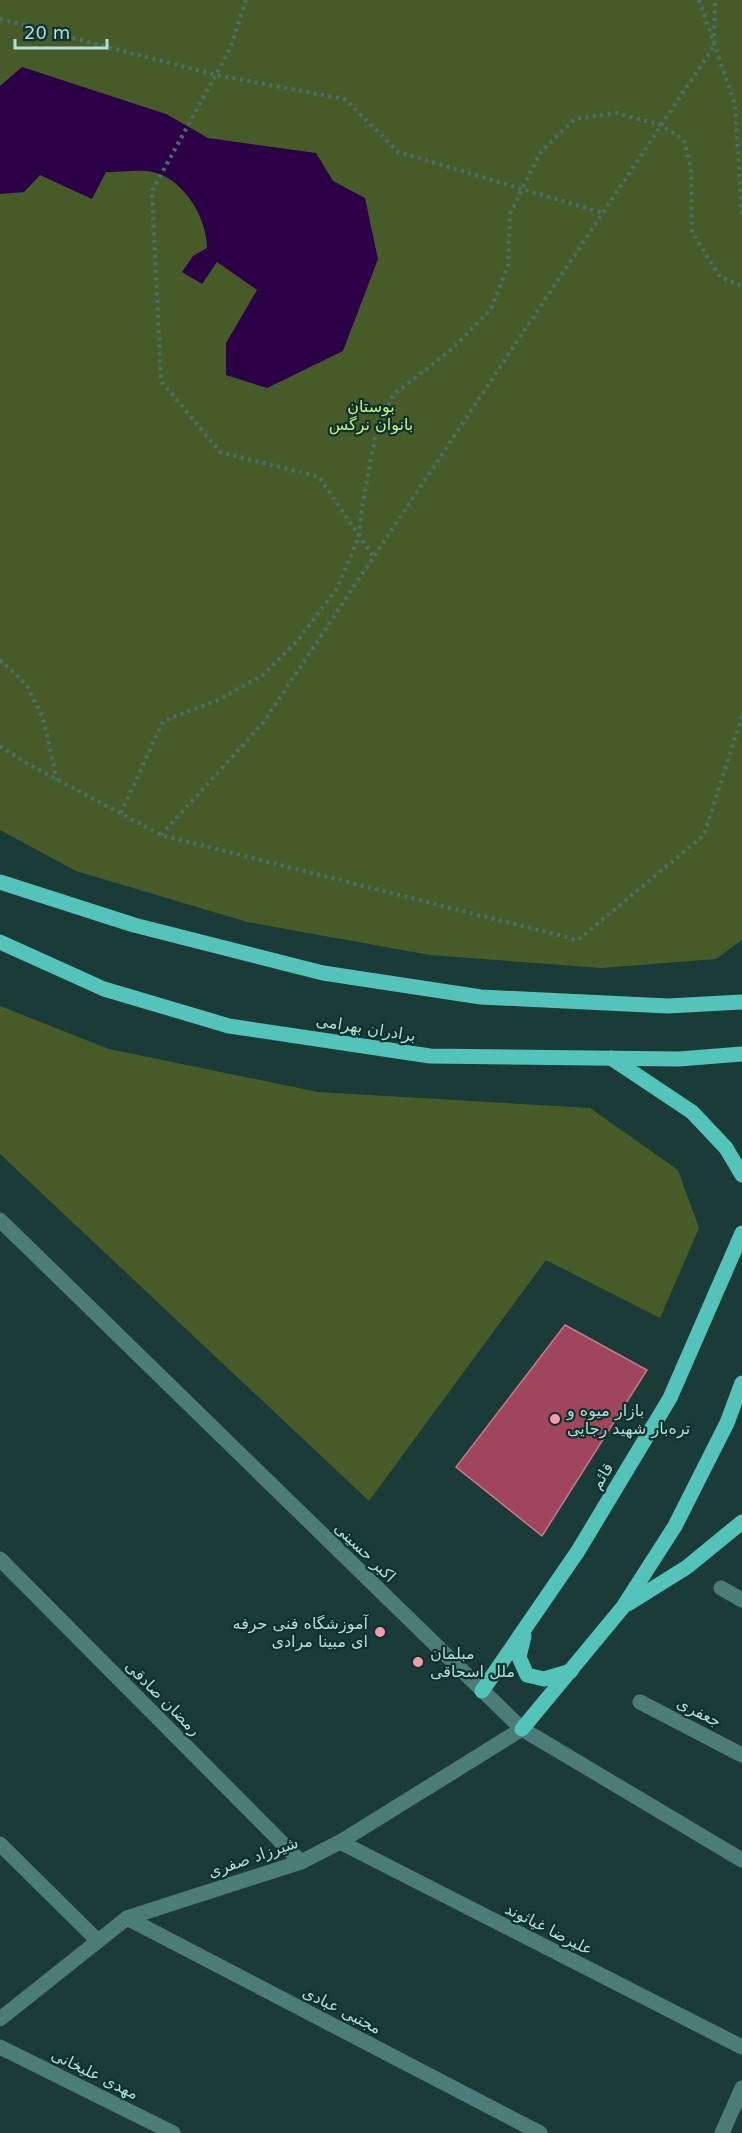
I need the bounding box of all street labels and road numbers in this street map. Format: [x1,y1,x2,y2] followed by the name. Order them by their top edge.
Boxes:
[315,1011,417,1046] street label: برادران بهرامی
[587,1459,617,1493] street label: قائم
[330,1518,400,1587] street label: اکبر حسینی
[121,1656,205,1740] street label: رمضان صادقی
[673,1693,724,1732] street label: جعفری
[205,1833,301,1882] street label: شیرزاد صفری
[502,1899,596,1960] street label: علیرضا غیاثوند
[299,1982,385,2038] street label: مجتبی عبادی
[48,2045,142,2104] street label: مهدی علیخانی

